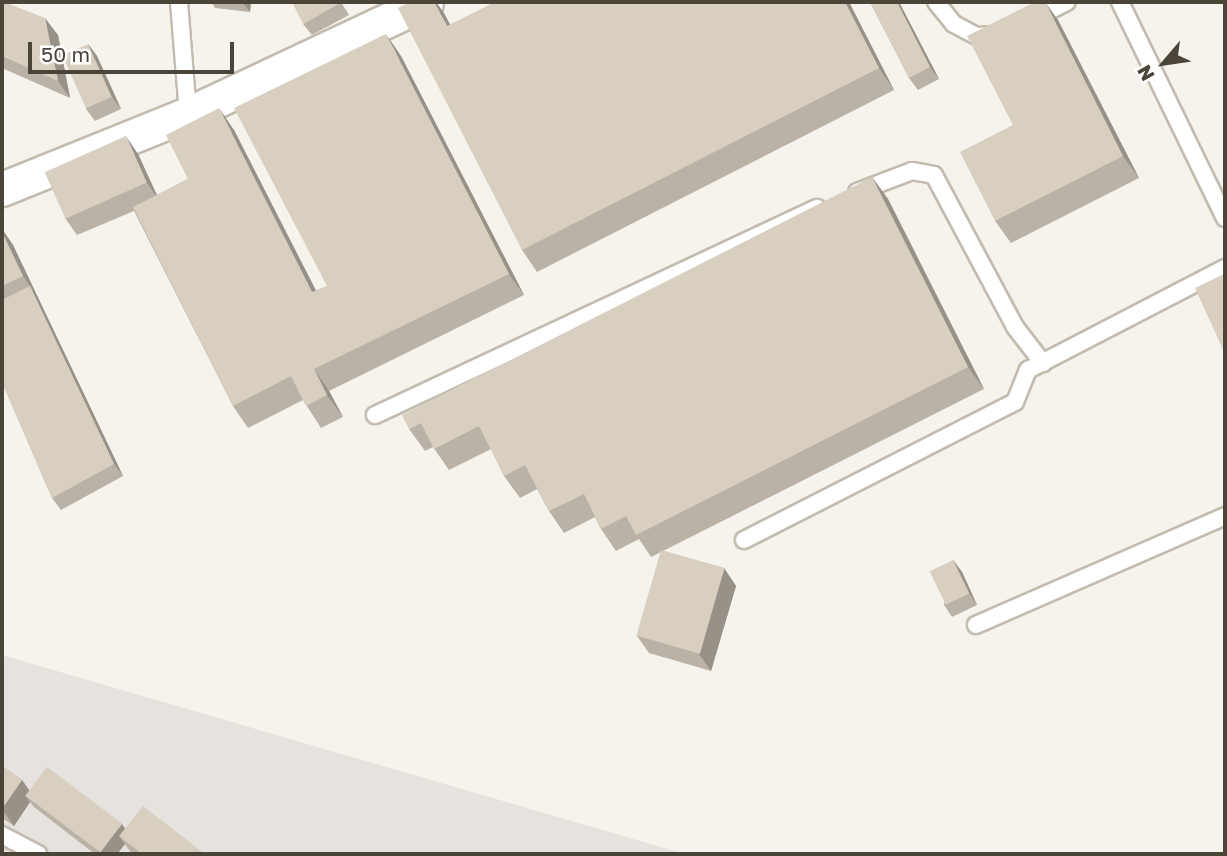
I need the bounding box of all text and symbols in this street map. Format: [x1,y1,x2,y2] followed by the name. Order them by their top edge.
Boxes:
[32,28,238,72] scale bar
[1129,28,1199,98] north arrow
[41,41,90,67] text: 50 m
[1132,62,1159,85] text: N

